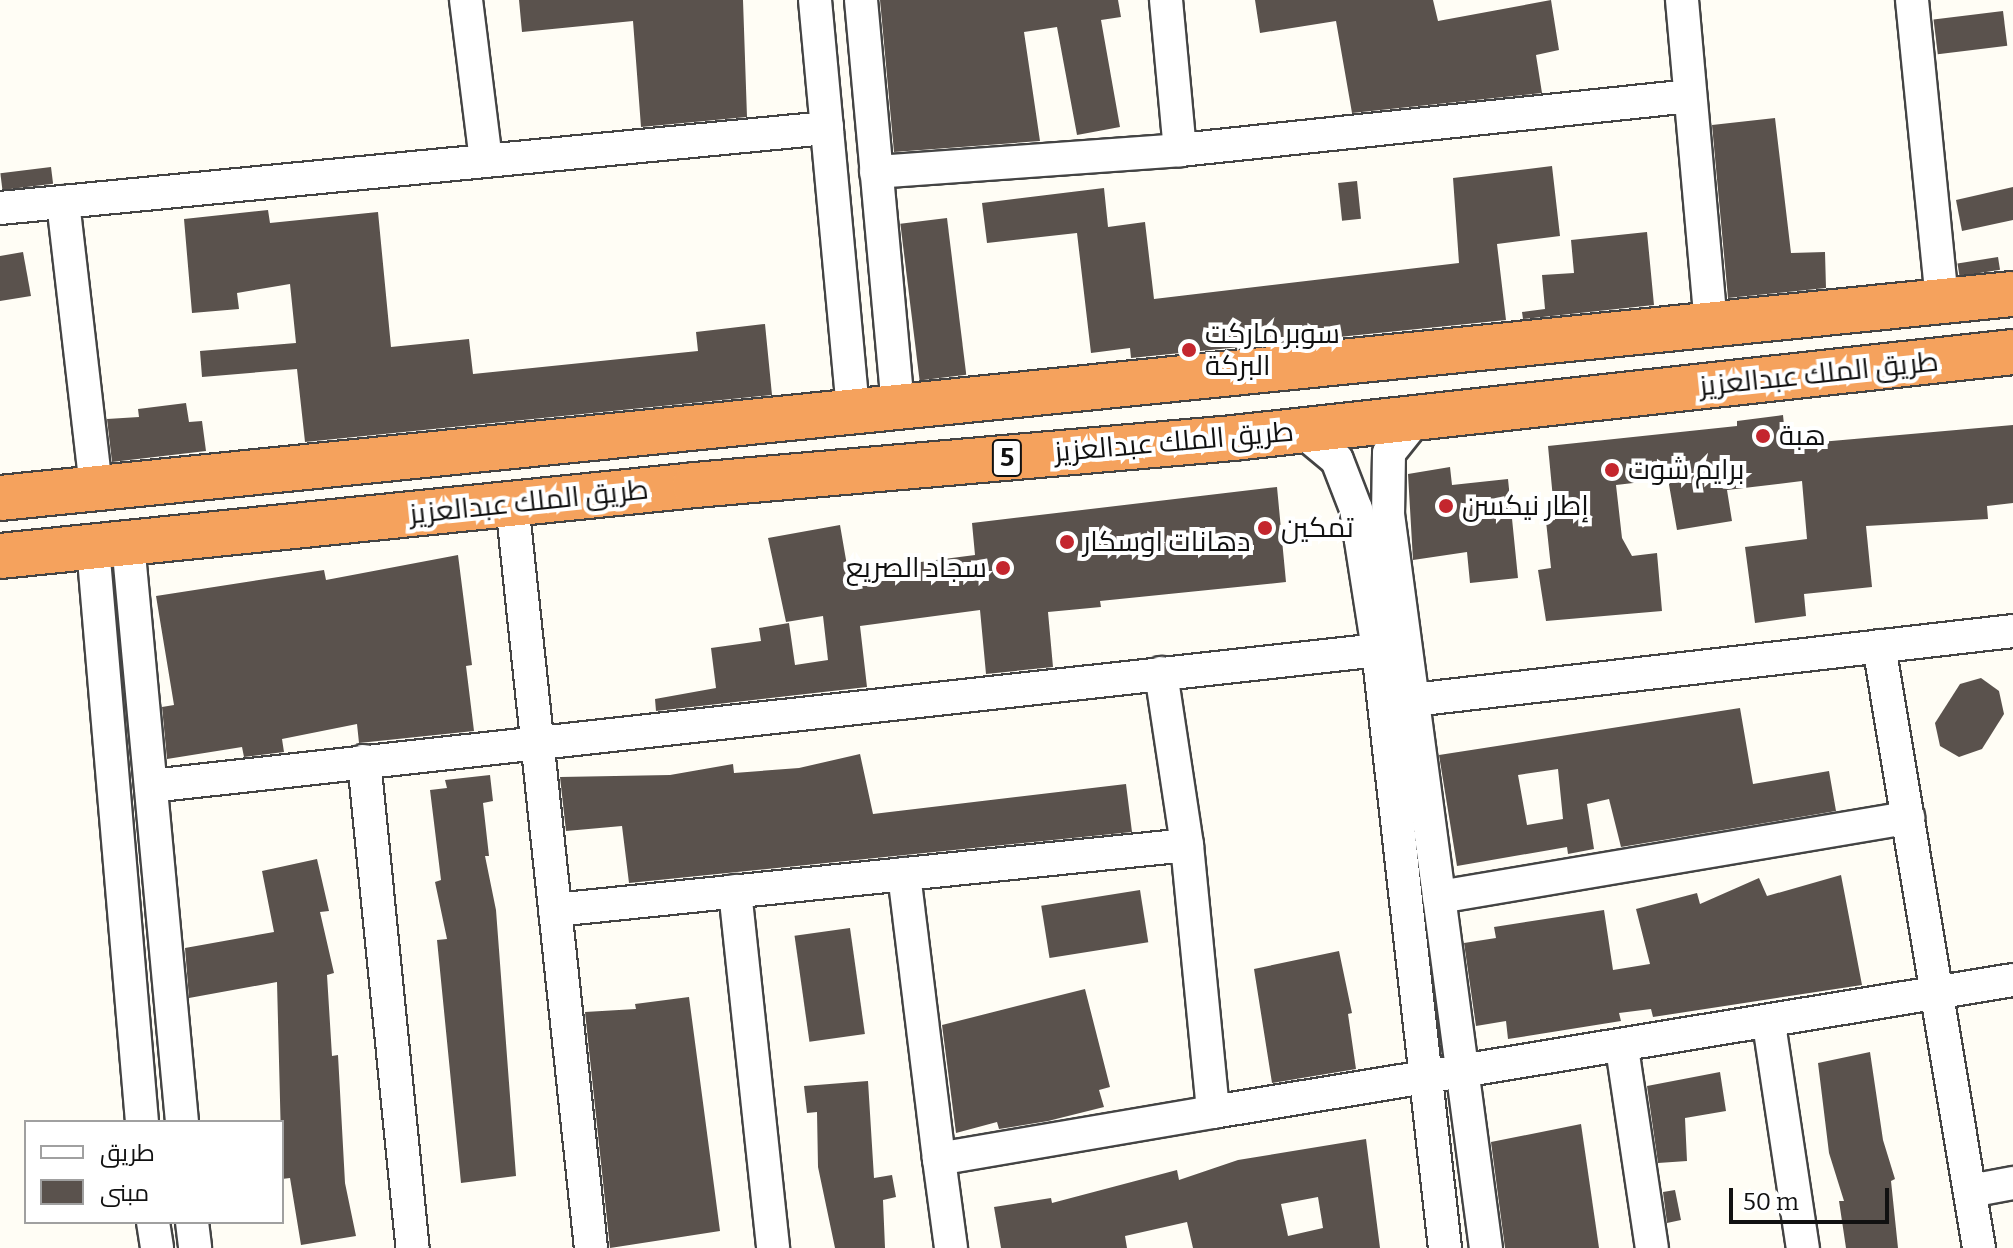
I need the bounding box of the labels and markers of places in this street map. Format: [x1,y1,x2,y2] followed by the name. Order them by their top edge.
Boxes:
[1205,317,1340,383] place label: سوبر ماركت البركة
[1180,341,1198,359] marker: سوبر ماركت البركة
[1779,419,1826,453] place label: هبة
[1754,427,1772,445] marker: هبة
[1628,453,1744,487] place label: برايم شوت
[1603,461,1621,479] marker: برايم شوت
[1462,489,1589,523] place label: إطار نيكسن
[1437,497,1455,515] marker: إطار نيكسن
[1281,511,1354,545] place label: تمكين
[1256,519,1274,537] marker: تمكين
[1083,525,1251,559] place label: دهانات اوسكار
[1058,533,1076,551] marker: دهانات اوسكار
[846,551,987,585] place label: سجاد الصريع
[994,559,1012,577] marker: سجاد الصريع

